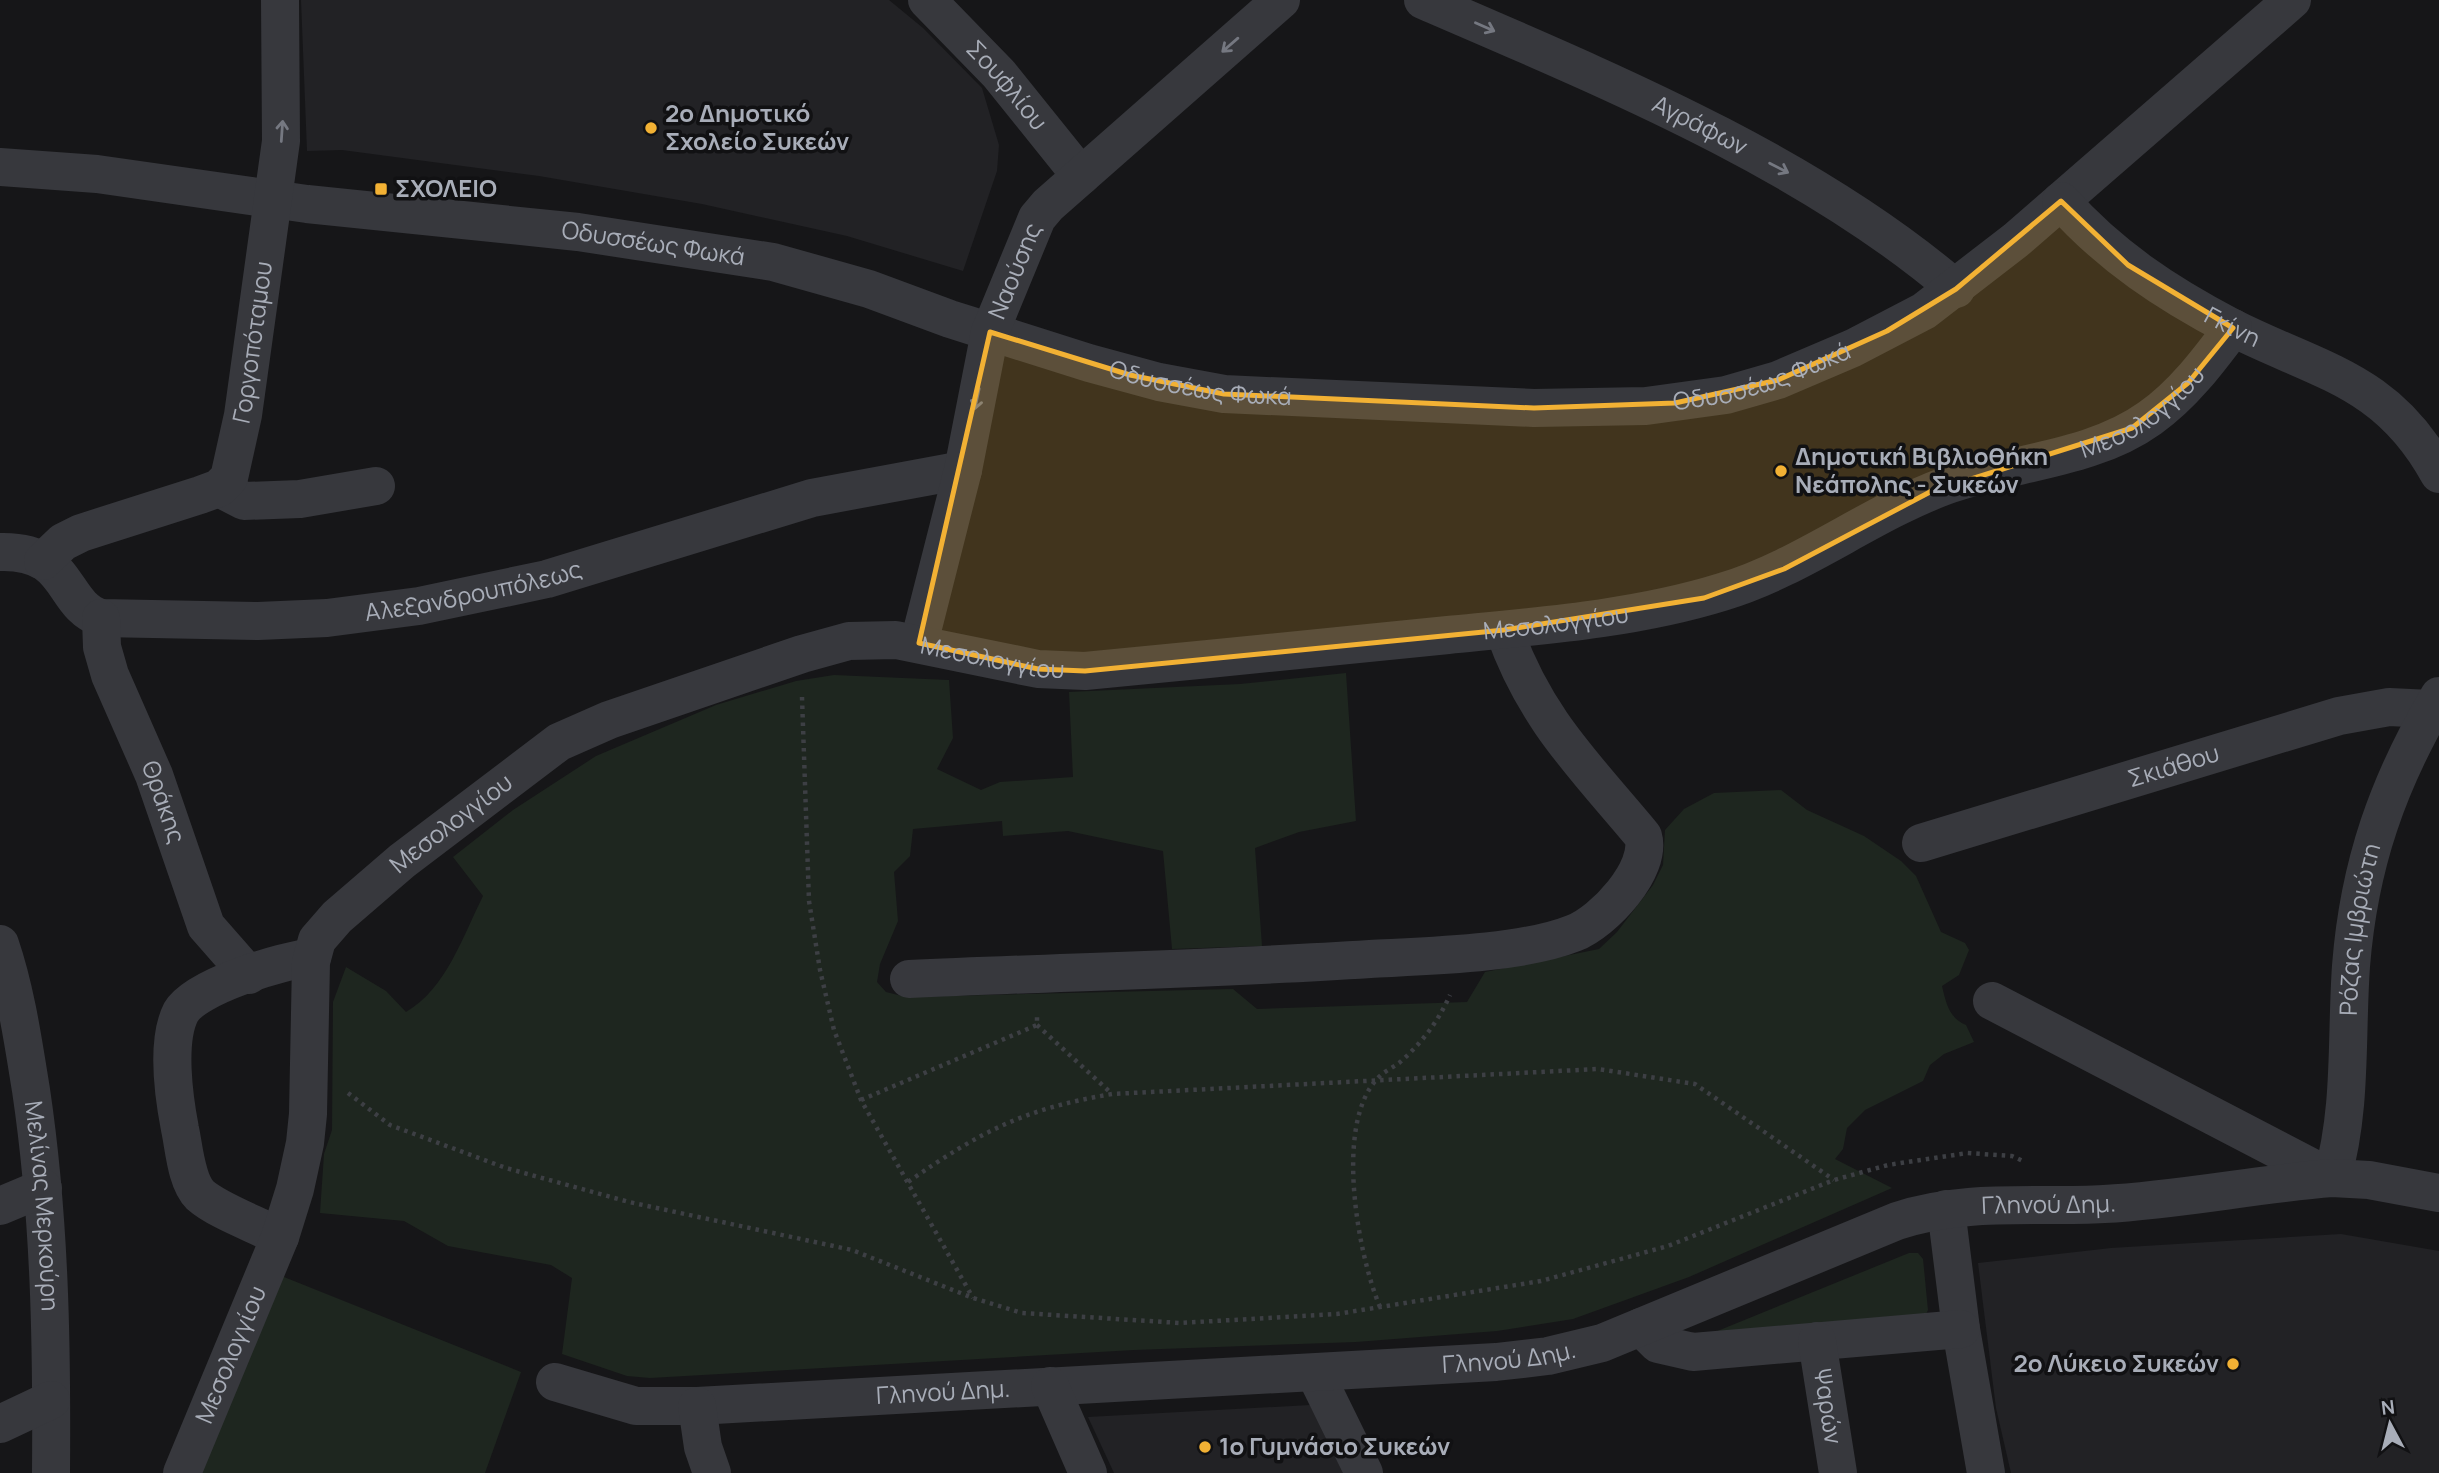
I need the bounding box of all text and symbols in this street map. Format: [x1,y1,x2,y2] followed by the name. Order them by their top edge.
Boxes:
[1474,21,1496,34] one-way arrow
[960,32,1056,137] street label: Σουφλίου
[1221,37,1239,53] one-way arrow
[1647,86,1754,162] street label: Αγράφων
[665,96,849,157] place label: 2ο Δημοτικό Σχολείο Συκεών
[276,120,289,143] one-way arrow
[643,120,659,136] marker: 2ο Δημοτικό Σχολείο Συκεών
[1768,162,1789,175] one-way arrow
[395,171,497,204] place label: ΣΧΟΛΕΙΟ
[373,181,389,197] marker: ΣΧΟΛΕΙΟ
[560,212,747,272] street label: Οδυσσέως Φωκά
[979,217,1048,324] street label: Ναούσης
[224,259,279,426] street label: Γοργοπόταμου
[2199,298,2266,354] street label: Γκίνη
[1671,333,1855,417] street label: Οδυσσέως Φωκά
[1106,351,1293,412] street label: Οδυσσέως Φωκά
[2075,358,2212,465] street label: Μεσολογγίου
[970,387,984,410] one-way arrow
[1795,439,2048,500] place label: Δημοτική Βιβλιοθήκη Νεάπολης - Συκεών
[1773,463,1789,479] marker: Δημοτική Βιβλιοθήκη Νεάπολης - Συκεών
[363,551,585,628] street label: Αλεξανδρουπόλεως
[1482,596,1631,647] street label: Μεσολογγίου
[918,627,1065,685] street label: Μεσολογγίου
[2123,735,2223,794] street label: Σκιάθου
[135,755,194,847] street label: Θράκης
[382,765,519,880] street label: Μεσολογγίου
[2331,839,2387,1016] street label: Ρόζας Ιμβριώτη
[18,1099,68,1312] street label: Μελίνας Μερκούρη
[1981,1185,2117,1221] street label: Γληνού Δημ.
[186,1280,273,1428] street label: Μεσολογγίου
[1441,1332,1579,1380] street label: Γληνού Δημ.
[2013,1346,2219,1379] place label: 2ο Λύκειο Συκεών
[2225,1356,2241,1372] marker: 2ο Λύκειο Συκεών
[1807,1366,1851,1446] street label: Ψαρών
[875,1371,1011,1411] street label: Γληνού Δημ.
[2355,1389,2425,1459] north arrow
[2380,1393,2396,1421] text: N
[1219,1429,1450,1462] place label: 1ο Γυμνάσιο Συκεών
[1197,1439,1213,1455] marker: 1ο Γυμνάσιο Συκεών

